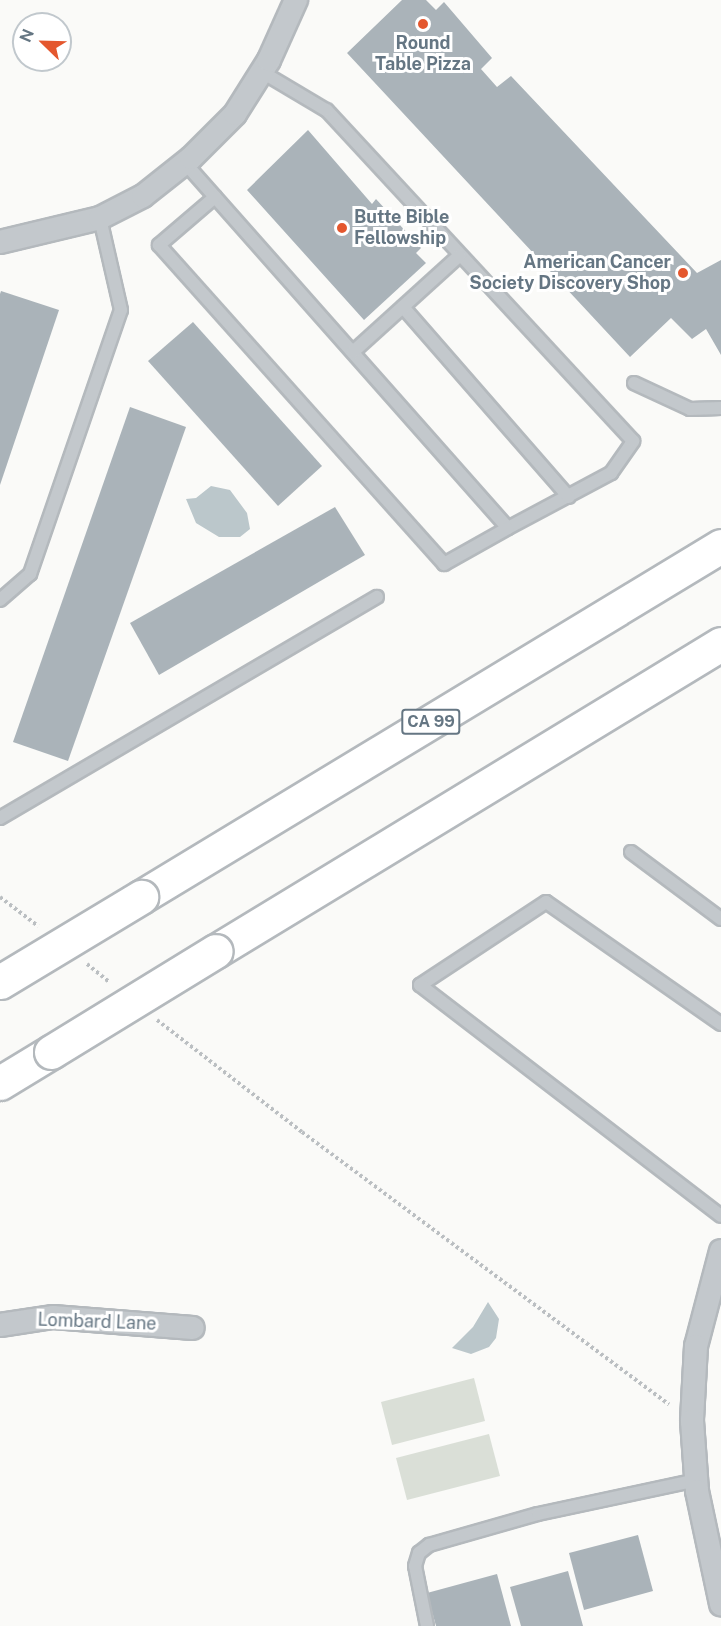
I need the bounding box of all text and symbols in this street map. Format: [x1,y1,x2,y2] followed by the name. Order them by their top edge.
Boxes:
[12,12,72,72] north arrow
[416,17,430,31] marker: Round Table Pizza
[16,26,38,45] text: N
[375,33,471,76] place label: Round Table Pizza
[354,207,449,250] place label: Butte Bible Fellowship
[335,221,349,235] marker: Butte Bible Fellowship
[469,252,671,294] place label: American Cancer Society Discovery Shop
[676,266,690,280] marker: American Cancer Society Discovery Shop
[401,709,461,735] road number: CA 99
[37,1309,157,1335] street label: Lombard Lane

